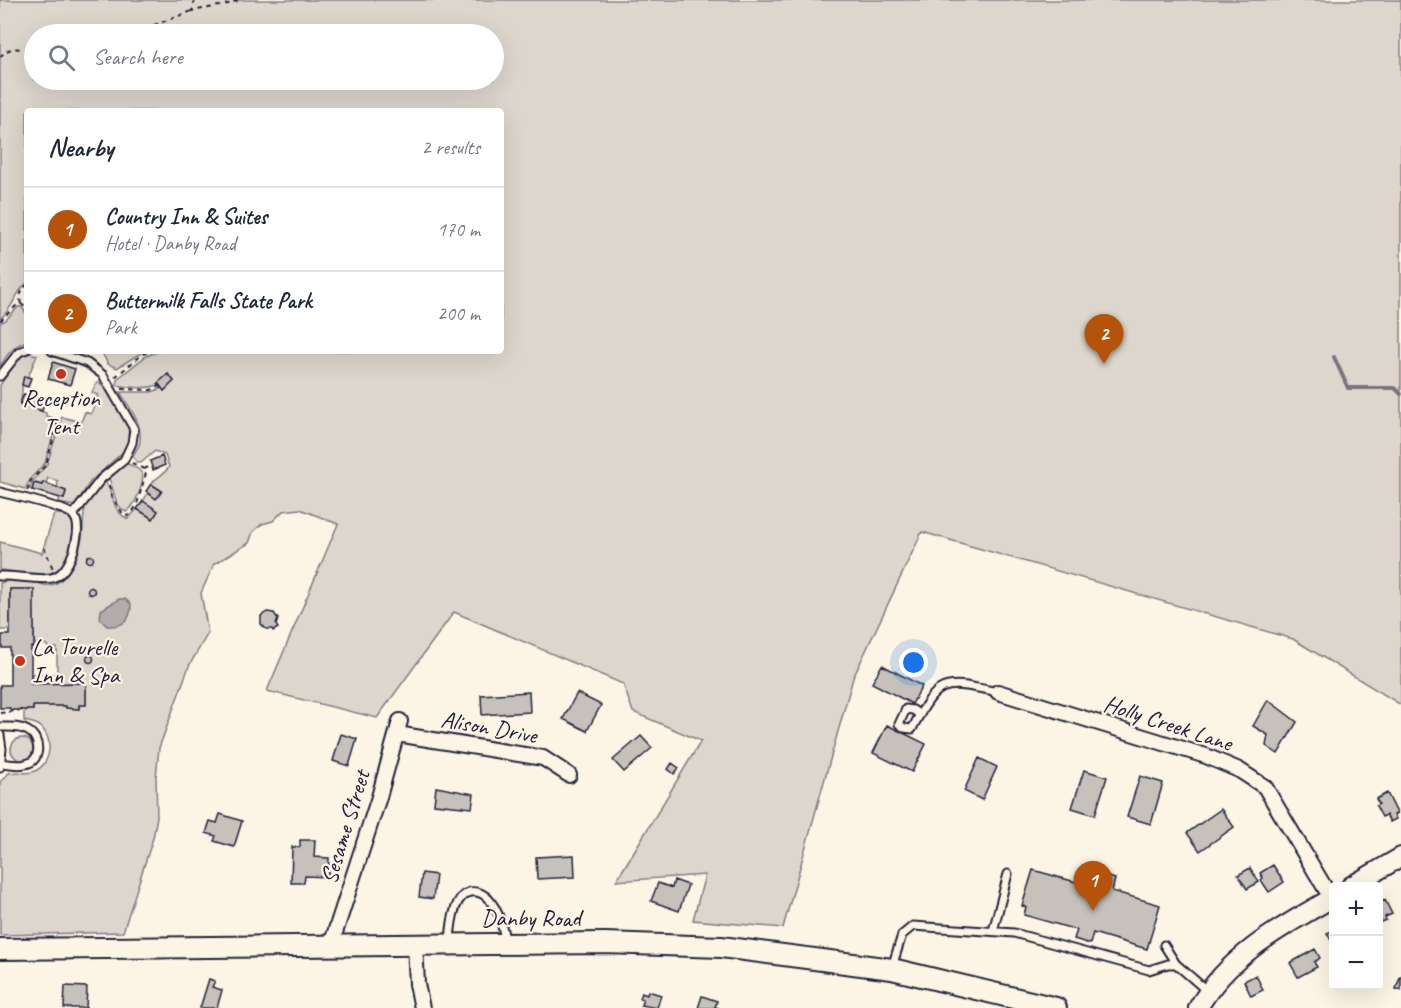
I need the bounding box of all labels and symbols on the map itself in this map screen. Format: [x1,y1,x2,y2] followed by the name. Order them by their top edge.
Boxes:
[1084,314,1124,364] pin: 2
[54,367,68,381] marker: Reception Tent
[22,383,101,441] place label: Reception Tent
[32,632,121,690] place label: La Tourelle Inn & Spa
[899,648,928,677] your location
[13,654,27,668] marker: La Tourelle Inn & Spa
[1100,688,1238,759] street label: Holly Creek Lane
[439,704,541,751] street label: Alison Drive
[314,765,377,887] street label: Sesame Street
[1074,862,1112,911] pin: 1
[481,903,584,933] street label: Danby Road

